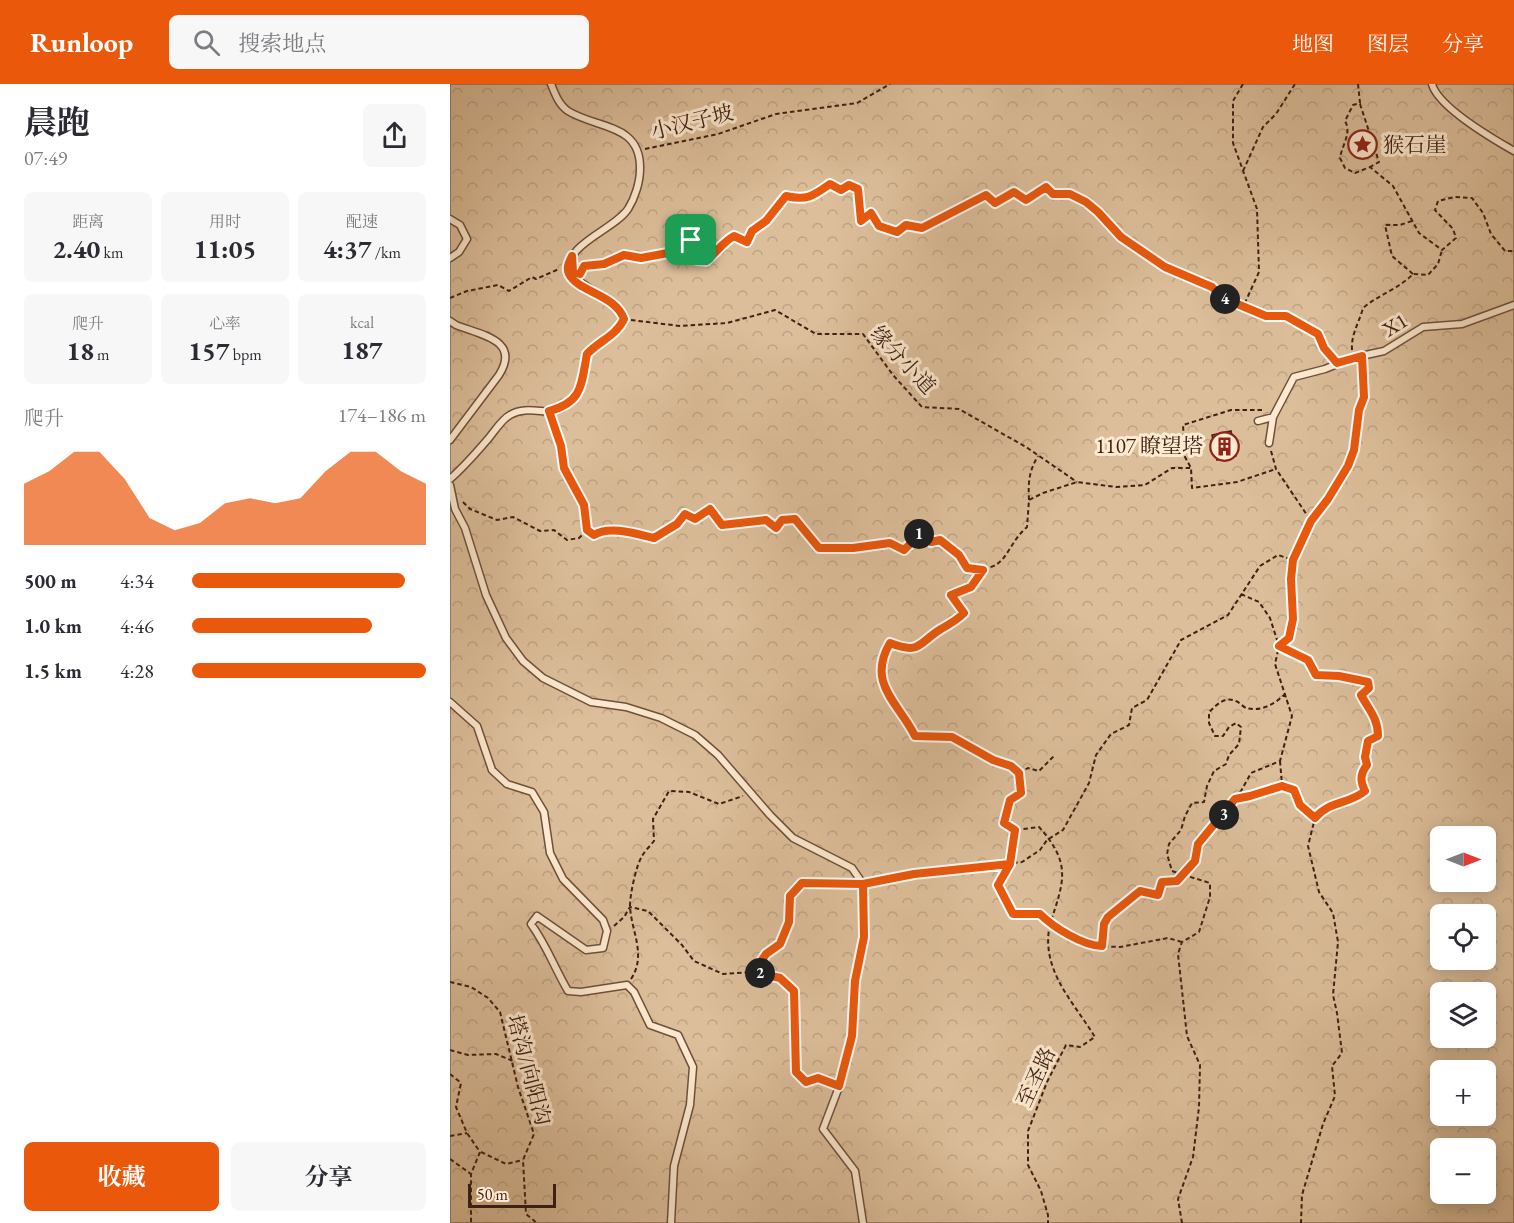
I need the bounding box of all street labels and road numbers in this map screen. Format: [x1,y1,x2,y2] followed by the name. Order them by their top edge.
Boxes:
[648,98,736,145] street label: 小汉子坡
[1376,307,1412,343] street label: X1
[865,320,942,400] street label: 缘分小道
[502,1012,557,1128] street label: 塔沟/向阳沟
[1010,1043,1061,1111] street label: 至圣路

